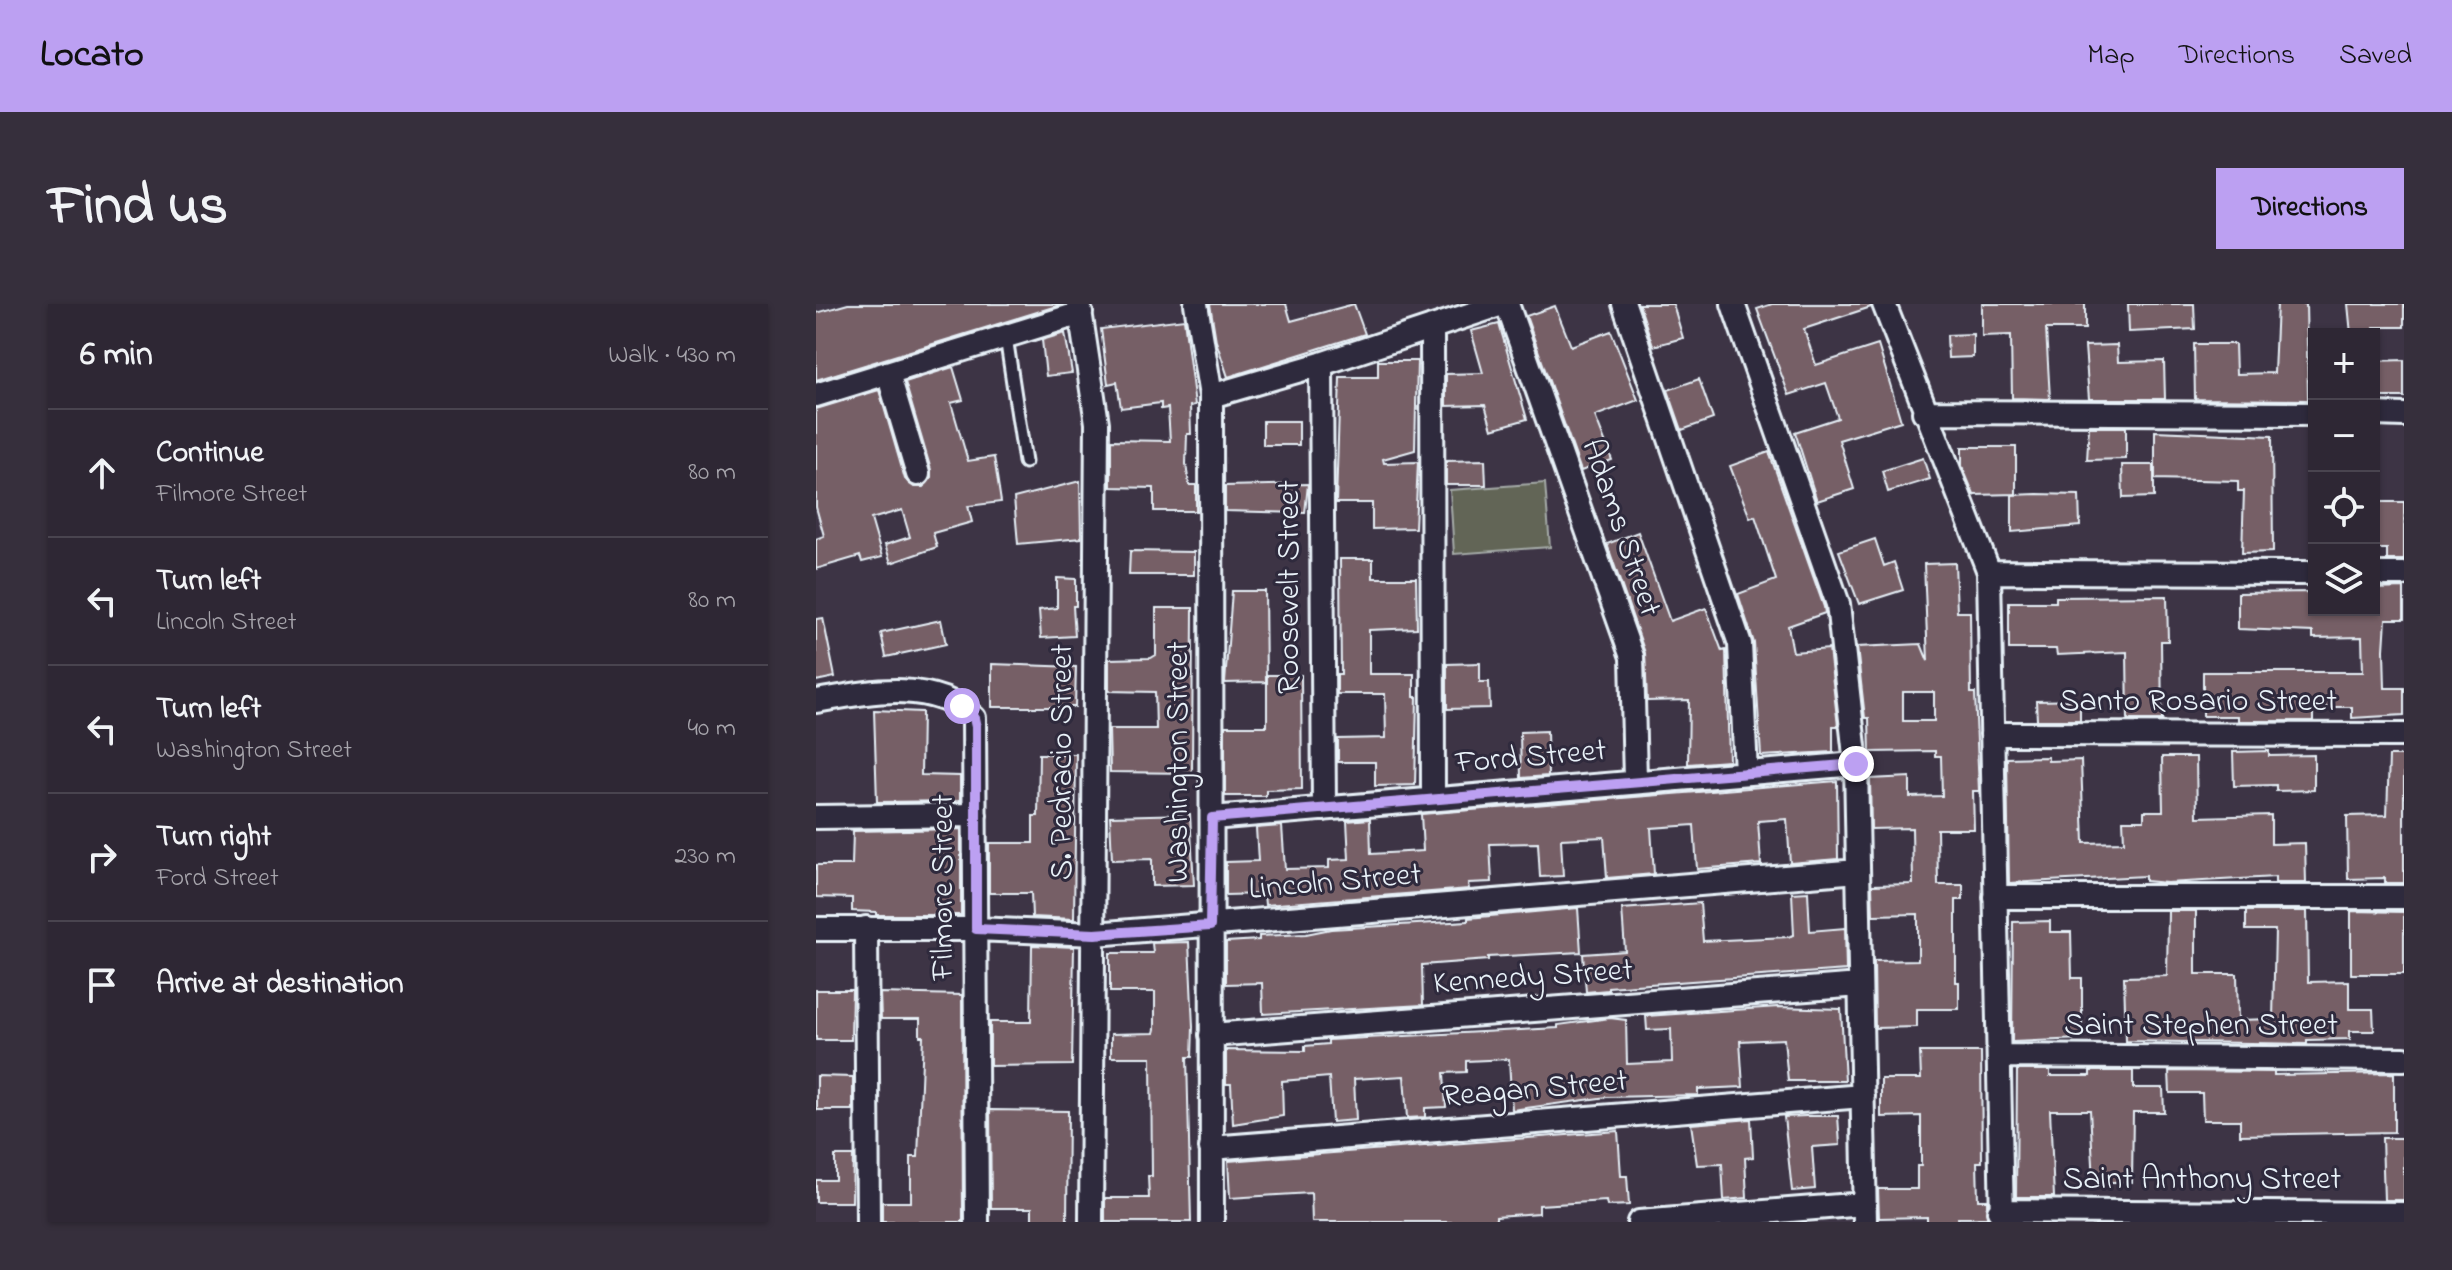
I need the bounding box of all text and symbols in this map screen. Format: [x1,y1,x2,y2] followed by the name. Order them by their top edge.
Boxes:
[40,28,144,84] text: Locato
[2087,36,2135,77] text: Map
[2179,36,2295,77] text: Directions
[2339,36,2412,77] text: Saved
[48,168,228,249] text: Find us
[2216,168,2404,249] button: Directions
[2308,328,2380,616] map controls
[2308,328,2380,400] button: +
[80,331,153,381] text: 6 min
[608,337,736,375] text: Walk · 430 m
[2308,400,2380,472] button: −
[156,432,264,476] text: Continue
[1568,433,1672,623] street label: Adams Street
[80,451,124,495] icon: ahead
[688,454,736,492] text: 80 m
[2308,472,2380,544] button: locate
[156,476,307,514] text: Filmore Street
[1267,480,1314,694] street label: Roosevelt Street
[2308,544,2380,616] button: layers
[156,560,261,604] text: Turn left
[80,579,124,623] icon: left
[688,582,736,620] text: 80 m
[156,604,297,642] text: Lincoln Street
[1156,641,1203,883] street label: Washington Street
[1040,644,1087,880] street label: S. Pedracio Street
[2059,679,2337,726] street label: Santo Rosario Street
[156,688,261,732] text: Turn left
[944,688,980,724] route start
[80,707,124,751] icon: left
[687,710,736,748] text: 40 m
[1453,728,1609,788] street label: Ford Street
[156,732,352,770] text: Washington Street
[1838,746,1874,782] route end
[921,794,968,981] street label: Filmore Street
[156,816,271,860] text: Turn right
[80,835,124,879] icon: right
[674,838,736,876] text: 230 m
[1247,852,1423,914] street label: Lincoln Street
[156,860,279,898] text: Ford Street
[1432,948,1635,1008] street label: Kennedy Street
[80,963,124,1007] icon: arrive
[156,963,404,1007] text: Arrive at destination
[2064,1003,2338,1050] street label: Saint Stephen Street
[1441,1058,1630,1121] street label: Reagan Street
[2063,1157,2341,1204] street label: Saint Anthony Street

